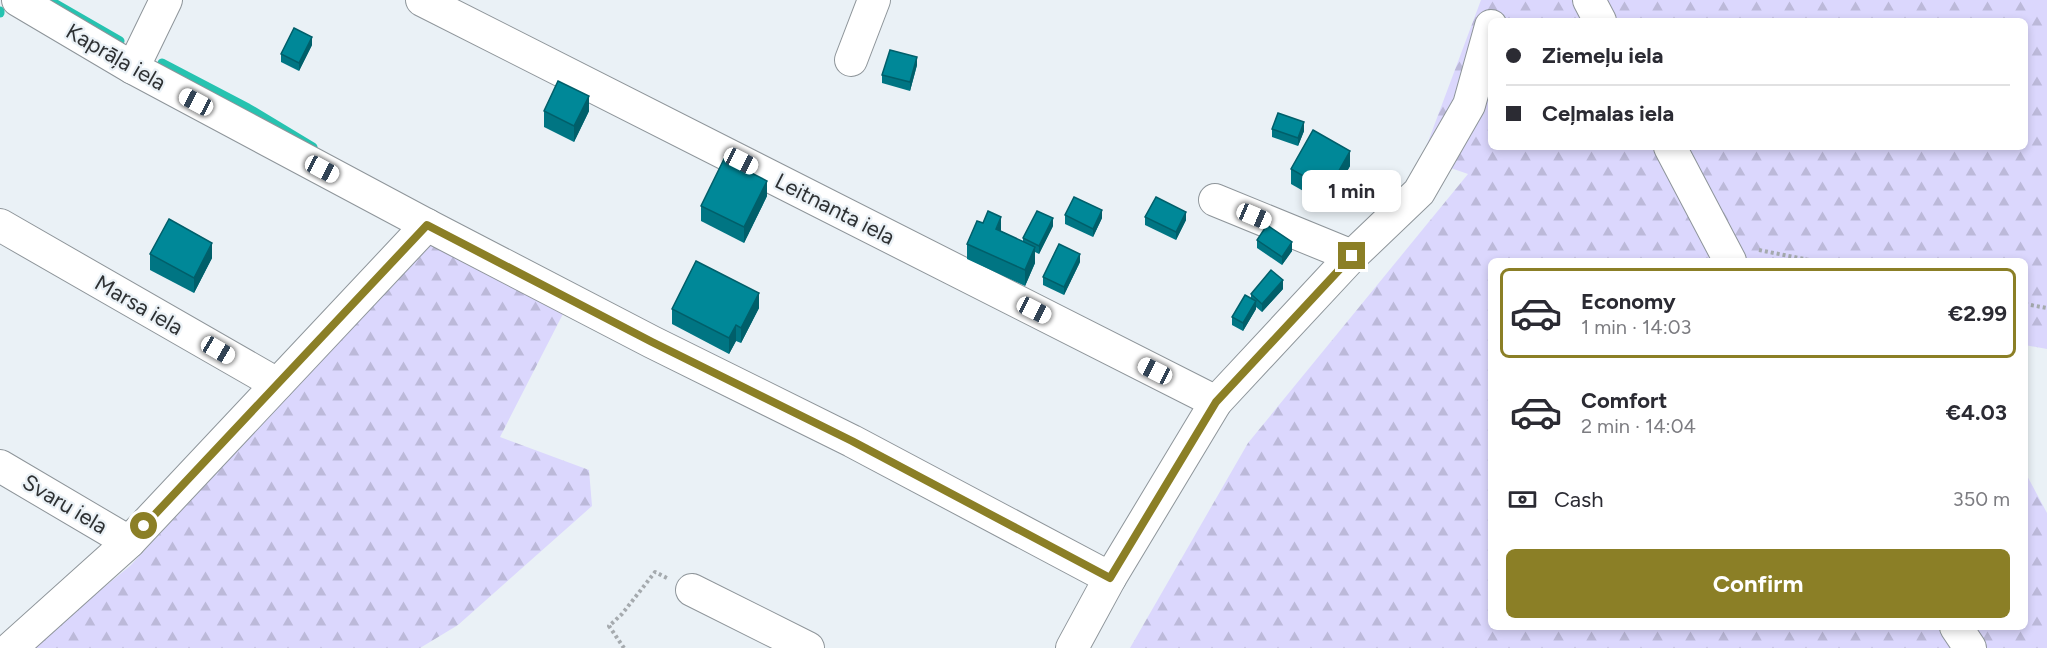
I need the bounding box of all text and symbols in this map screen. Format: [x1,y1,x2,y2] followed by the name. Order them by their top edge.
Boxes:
[61,18,171,96] street label: Kaprāļa iela
[1542,42,1663,69] text: Ziemeļu iela
[176,86,216,118] car
[1542,100,1674,127] text: Ceļmalas iela
[721,145,761,177] car
[302,153,342,185] car
[771,167,899,251] street label: Leitnanta iela
[1302,169,1402,211] callout: 1 min
[1328,179,1375,203] text: 1 min
[1234,201,1274,231] car
[1338,242,1365,269] route end
[90,269,188,341] street label: Marsa iela
[1509,286,1563,340] icon: car
[1581,288,1676,315] text: Economy
[1014,294,1054,326] car
[1948,300,2007,327] text: €2.99
[1581,315,1691,339] text: 1 min · 14:03
[198,333,238,367] car
[1135,355,1175,387] car
[1509,385,1563,439] icon: car
[1581,387,1667,414] text: Comfort
[1946,399,2007,426] text: €4.03
[1581,414,1696,438] text: 2 min · 14:04
[18,468,112,540] street label: Svaru iela
[1506,483,1539,516] icon: cash
[1554,486,1604,513] text: Cash
[1953,487,2010,511] text: 350 m
[130,512,157,539] route start
[1506,549,2010,618] button: Confirm

